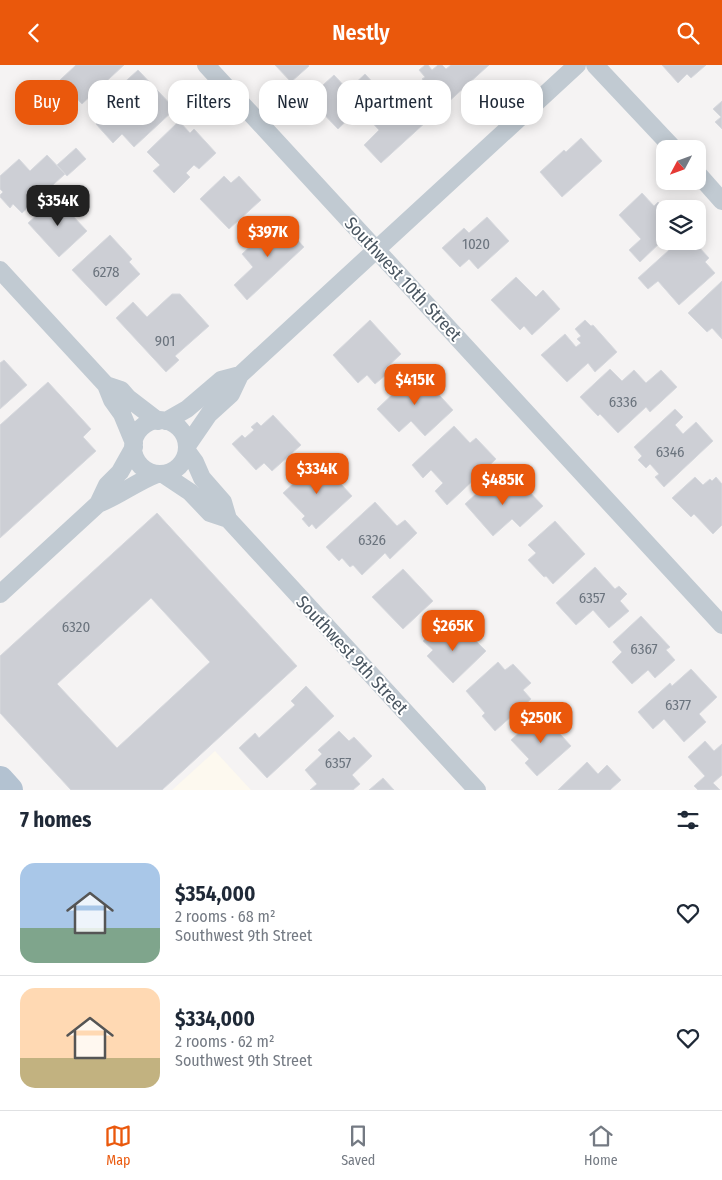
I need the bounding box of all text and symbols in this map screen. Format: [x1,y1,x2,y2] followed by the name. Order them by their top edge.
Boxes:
[20,19,48,47] icon: back
[332,19,390,46] text: Nestly
[674,19,702,47] icon: search
[15,80,78,125] chip: Buy
[88,80,158,125] chip: Rent
[168,80,249,125] chip: Filters
[259,80,327,125] chip: New
[337,80,451,125] chip: Apartment
[461,80,543,125] chip: House
[656,140,706,190] north arrow
[656,140,706,250] map controls
[23,185,93,227] pin: $354K
[38,191,78,210] text: $354K
[656,200,706,250] button: layers
[340,212,466,346] street label: Southwest 10th Street
[233,215,303,258] pin: $397K
[248,222,288,241] text: $397K
[462,235,490,253] house number: 1020
[92,263,120,281] house number: 6278
[155,332,175,350] house number: 901
[380,363,450,406] pin: $415K
[395,370,435,389] text: $415K
[609,393,637,411] house number: 6336
[656,443,684,461] house number: 6346
[282,453,352,495] pin: $334K
[297,459,337,478] text: $334K
[468,463,538,506] pin: $485K
[482,470,524,489] text: $485K
[358,531,386,549] house number: 6326
[579,589,605,607] house number: 6357
[291,591,413,719] street label: Southwest 9th Street
[418,609,488,652] pin: $265K
[433,616,473,635] text: $265K
[62,618,90,636] house number: 6320
[630,640,658,658] house number: 6367
[665,696,691,714] house number: 6377
[506,701,576,744] pin: $250K
[520,708,562,727] text: $250K
[325,754,351,772] house number: 6357
[674,806,702,834] icon: filters
[20,807,91,833] text: 7 homes
[175,881,255,907] text: $354,000
[60,883,120,943] icon: home
[674,899,702,927] icon: heart
[175,907,276,926] text: 2 rooms · 68 m²
[175,926,312,945] text: Southwest 9th Street
[175,1006,255,1032] text: $334,000
[60,1008,120,1068] icon: home
[674,1024,702,1052] icon: heart
[175,1032,274,1051] text: 2 rooms · 62 m²
[175,1051,312,1070] text: Southwest 9th Street
[104,1122,132,1169] tab: Map
[341,1122,375,1169] tab: Saved
[584,1122,618,1169] tab: Home

